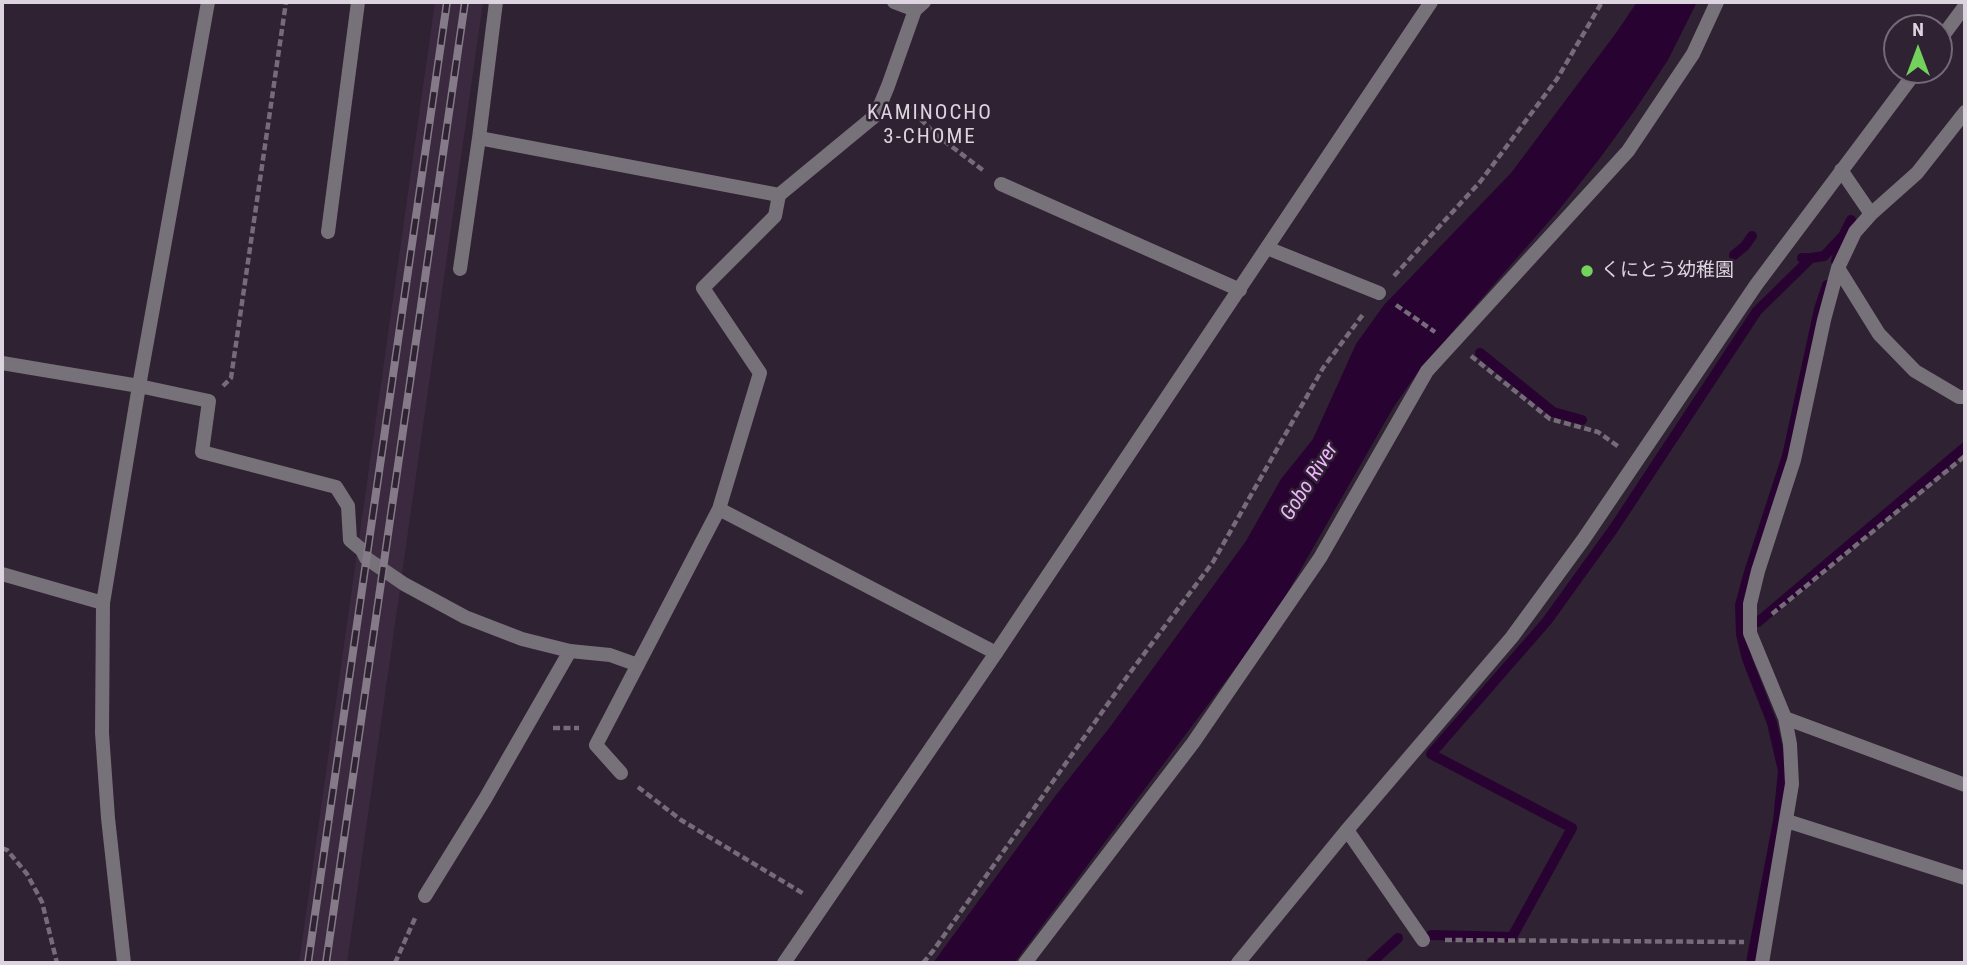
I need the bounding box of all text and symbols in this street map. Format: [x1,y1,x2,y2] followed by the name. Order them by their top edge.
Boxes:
[1883,14,1953,84] north arrow
[1912,18,1924,41] text: N
[868,101,992,151] district label: KAMINOCHO 3-CHOME
[1601,260,1734,282] place label: くにとう幼稚園
[1579,263,1595,279] marker: くにとう幼稚園
[1276,439,1344,525] water label: Gobo River

